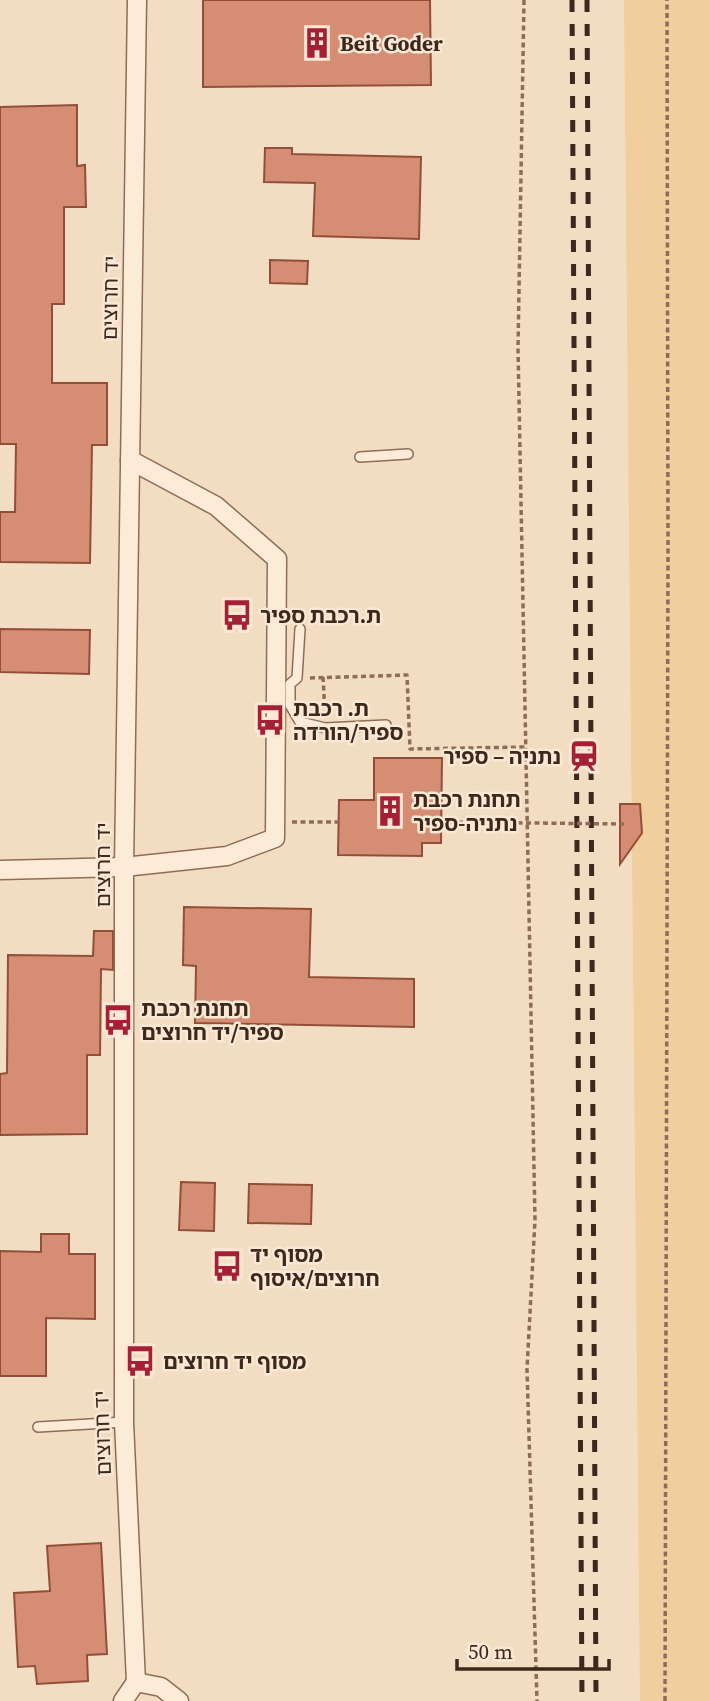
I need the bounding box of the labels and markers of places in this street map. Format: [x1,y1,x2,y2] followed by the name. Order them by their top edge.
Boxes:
[300,26,334,60] building icon: Beit Goder
[340,29,443,58] place label: Beit Goder
[220,598,254,632] bus stop icon: ת.רכבת ספיר
[260,601,381,630] place label: ת.רכבת ספיר
[293,694,404,747] place label: ת. רכבת ספיר/הורדה
[253,703,287,737] bus stop icon: ת. רכבת ספיר/הורדה
[567,739,601,773] station icon: נתניה – ספיר
[443,742,561,771] place label: נתניה – ספיר
[413,785,521,838] place label: תחנת רכבת נתניה-ספיר
[373,794,407,828] building icon: תחנת רכבת נתניה-ספיר
[141,994,284,1047] place label: תחנת רכבת ספיר/יד חרוצים
[101,1003,135,1037] bus stop icon: תחנת רכבת ספיר/יד חרוצים
[250,1240,380,1293] place label: מסוף יד חרוצים/איסוף
[210,1249,244,1283] bus stop icon: מסוף יד חרוצים/איסוף
[123,1344,157,1378] bus stop icon: מסוף יד חרוצים
[163,1347,307,1376] place label: מסוף יד חרוצים

